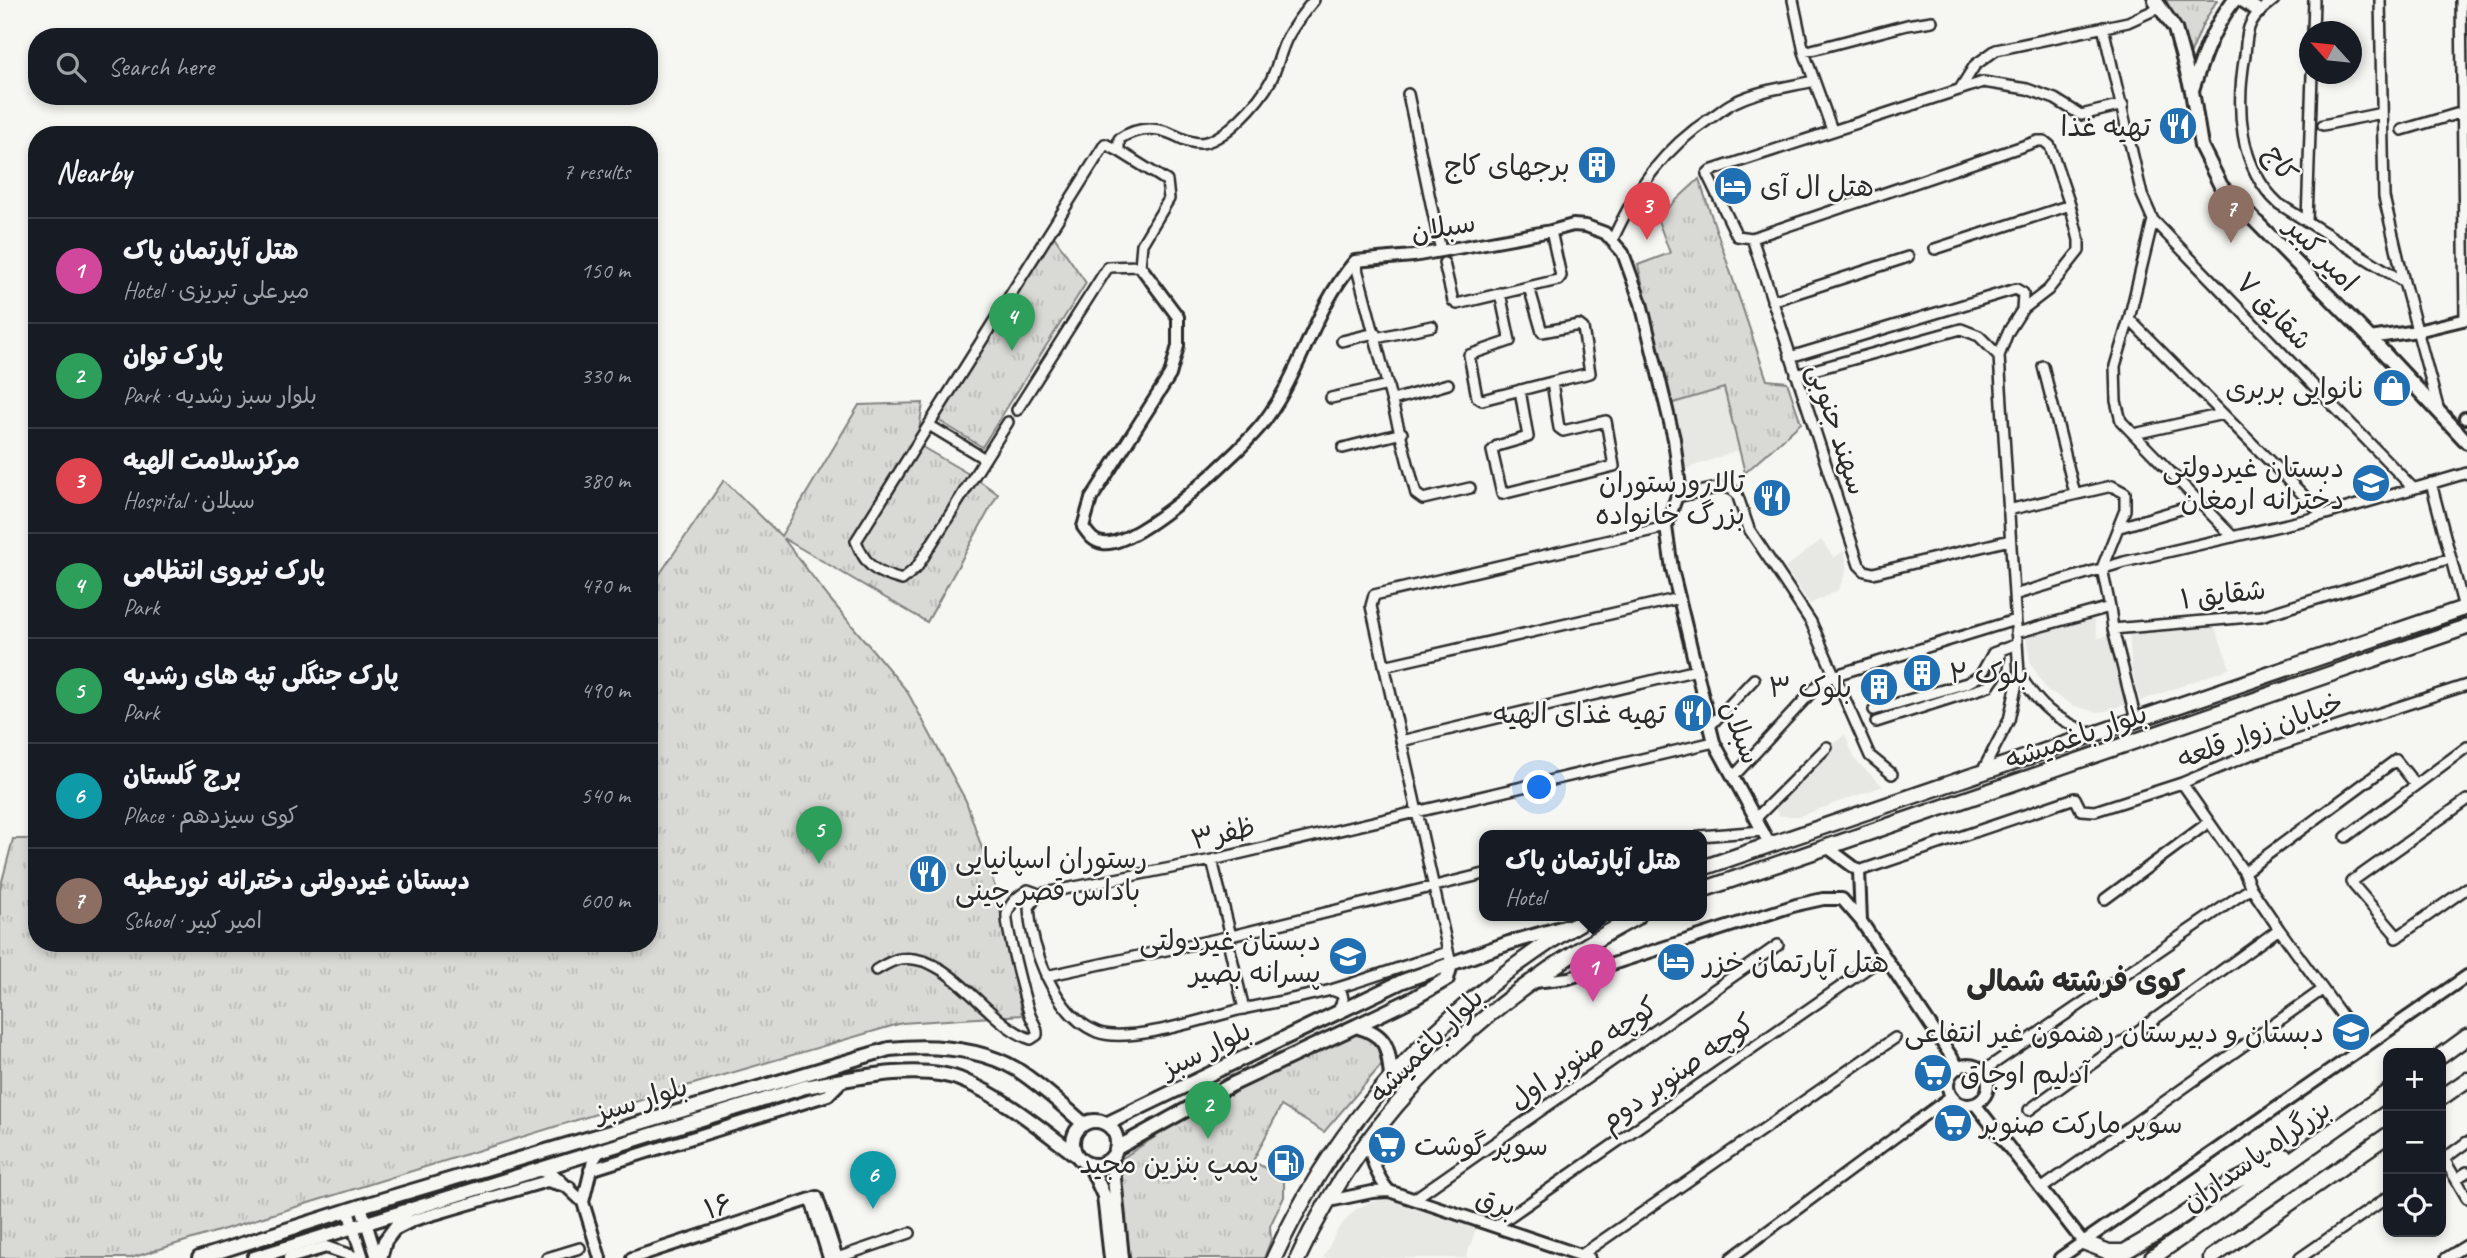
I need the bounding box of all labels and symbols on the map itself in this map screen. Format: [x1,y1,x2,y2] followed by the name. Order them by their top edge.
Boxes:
[2299,21,2362,84] north arrow
[2157,105,2199,147] restaurant icon: تهیه غذا
[2060,109,2152,144] place label: تهیه غذا
[2256,138,2305,188] street label: کاج
[1576,144,1618,186] building icon: برجهای کاج
[1444,148,1570,184] place label: برجهای کاج
[1712,165,1754,207] hotel icon: هتل ال آی
[1760,169,1874,204] place label: هتل ال آی
[1624,182,1670,240] pin: 3
[2208,185,2254,243] pin: 7
[1408,204,1478,250] street label: سبلان
[2277,208,2366,299] street label: امیر کبیر
[2228,264,2320,358] street label: شقایق ۷
[989,293,1035,351] pin: 4
[1799,359,1876,499] street label: سهند جنوبی
[2371,367,2413,409] shop icon: نانوایی بربری
[2225,371,2365,406] place label: نانوایی بربری
[2162,450,2344,517] place label: دبستان غیردولتی دخترانه ارمغان
[2350,462,2392,504] school or university icon: دبستان غیردولتی دخترانه ارمغان
[1595,465,1746,532] place label: تالارورستوران بزرگ خانواده
[1751,477,1793,519] restaurant icon: تالارورستوران بزرگ خانواده
[2178,571,2268,617] street label: شقایق ۱
[1901,652,1943,694] building icon: بلوک ۲
[1949,656,2029,692] place label: بلوک ۲
[1858,666,1900,708] building icon: بلوک ۳
[1768,670,1852,706] place label: بلوک ۳
[2172,684,2348,776] street label: خیابان زوار قلعه
[1672,692,1714,734] restaurant icon: تهیه غذای الهیه
[1713,695,1769,769] street label: سبلان
[2000,695,2152,777] street label: بلوار باغمیشه
[1493,696,1667,731] place label: تهیه غذای الهیه
[1522,770,1556,804] your location
[796,806,842,864] pin: 5
[1188,809,1258,857] street label: ظفر۳
[955,841,1148,908] place label: رستوران اسپانیایی باداس قصر چینی
[907,853,949,895] restaurant icon: رستوران اسپانیایی باداس قصر چینی
[1139,923,1321,991] place label: دبستان غیردولتی پسرانه بصیر
[1327,935,1369,977] school or university icon: دبستان غیردولتی پسرانه بصیر
[1655,941,1697,983] hotel icon: هتل آپارتمان خزر
[1570,944,1616,1002] pin: 1
[1701,945,1889,981] place label: هتل آپارتمان خزر
[1966,962,2186,1000] district label: کوی فرشته شمالی
[1361,980,1491,1110] street label: بلوار باغمیشه
[1502,989,1665,1118] street label: کوچه صنوبر اول
[1593,1006,1763,1142] street label: کوچه صنوبر دوم
[2330,1011,2372,1053] school or university icon: دبستان و دبیرستان رهنمون غیر انتفاعی
[1153,1012,1257,1087] street label: بلوار سبز
[1904,1015,2324,1050] place label: دبستان و دبیرستان رهنمون غیر انتفاعی
[1912,1052,1954,1094] supermarket icon: آدلیم اوجاق
[1960,1056,2091,1095] place label: آدلیم اوجاق
[588,1068,692,1130] street label: بلوار سبز
[1185,1081,1231,1139] pin: 2
[2175,1091,2338,1220] street label: بزرگراه پاسداران
[1932,1102,1974,1144] supermarket icon: سوپر مارکت صنوبر
[1978,1106,2183,1142] place label: سوپر مارکت صنوبر
[1366,1124,1408,1166] supermarket icon: سوپر گوشت
[1414,1128,1548,1164] place label: سوپر گوشت
[1265,1142,1307,1184] fuel station icon: پمپ بنزین مجید
[1079,1146,1259,1182] place label: پمپ بنزین مجید
[850,1151,896,1209] pin: 6
[1472,1179,1520,1225] street label: برق
[700,1185,736,1227] street label: ۱۶

